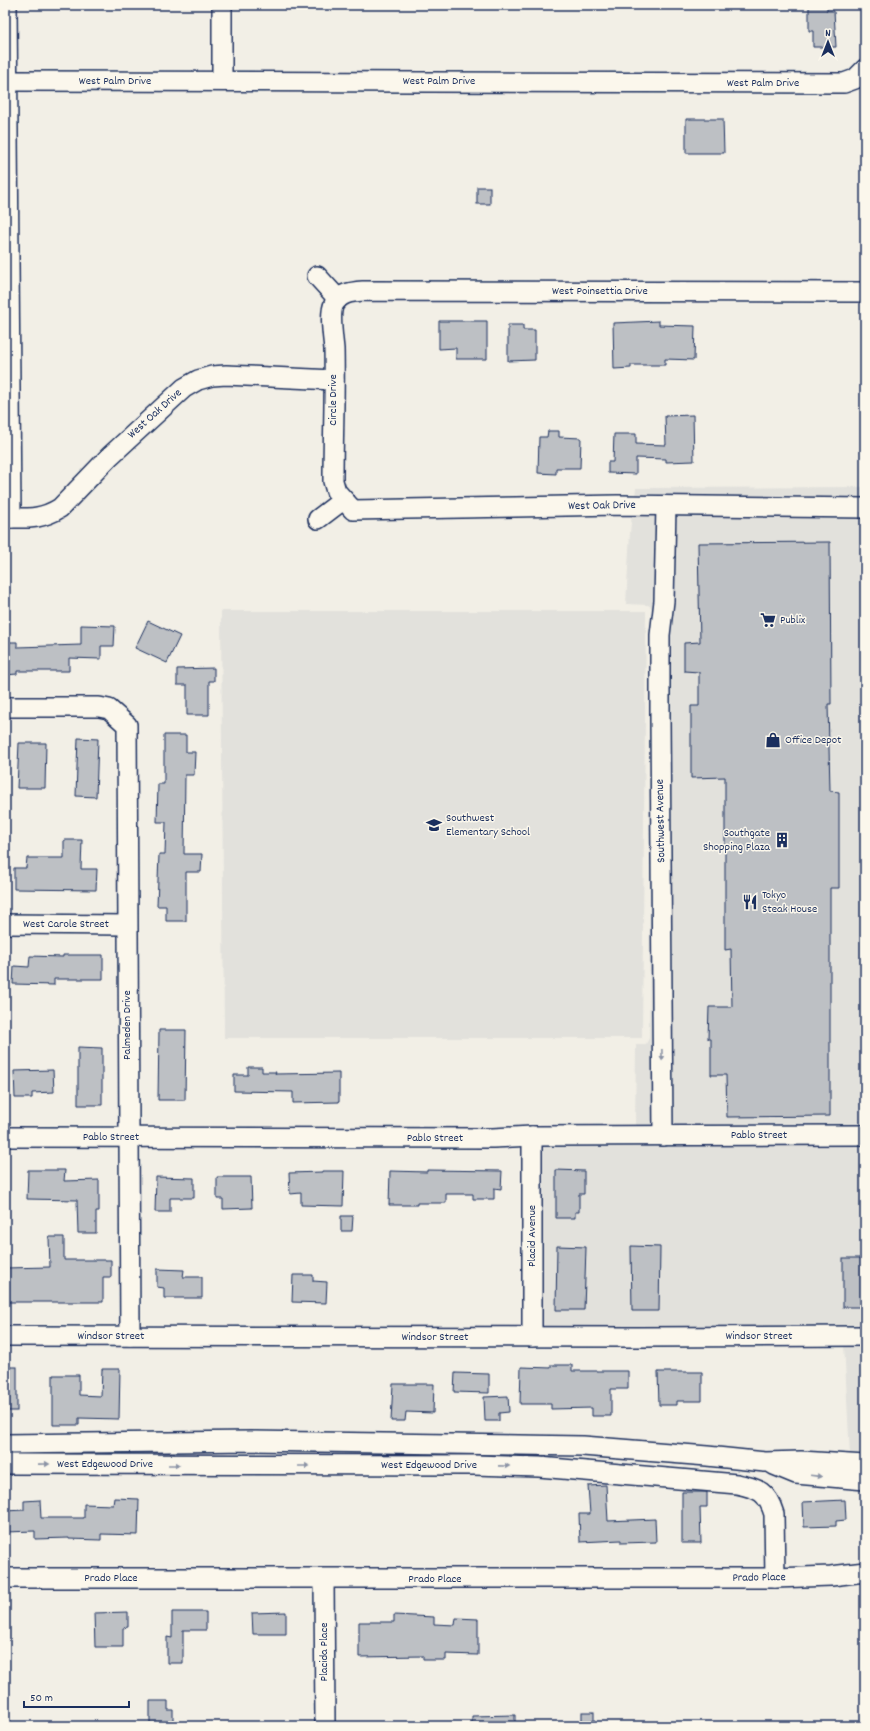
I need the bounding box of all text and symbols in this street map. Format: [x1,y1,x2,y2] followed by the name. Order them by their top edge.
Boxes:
[808,22,848,62] north arrow
[825,26,831,42] text: N
[79,73,151,90] street label: West Palm Drive
[403,73,475,90] street label: West Palm Drive
[727,75,799,92] street label: West Palm Drive
[552,283,648,300] street label: West Poinsettia Drive
[325,374,342,426] street label: Circle Drive
[124,385,186,443] street label: West Oak Drive
[568,497,636,515] street label: West Oak Drive
[759,611,777,629] supermarket icon: Publix
[780,612,806,629] place label: Publix
[764,731,782,749] shop icon: Office Depot
[785,732,842,749] place label: Office Depot
[652,779,670,863] street label: Southwest Avenue
[446,810,530,841] place label: Southwest Elementary School
[425,816,443,834] school or university icon: Southwest Elementary School
[703,825,770,856] place label: Southgate Shopping Plaza
[773,831,791,849] building icon: Southgate Shopping Plaza
[762,887,817,918] place label: Tokyo Steak House
[741,893,759,911] restaurant icon: Tokyo Steak House
[23,916,109,933] street label: West Carole Street
[119,990,136,1060] street label: Palmeden Drive
[658,1049,665,1061] one-way arrow
[731,1127,788,1144] street label: Pablo Street
[83,1129,140,1146] street label: Pablo Street
[407,1130,464,1147] street label: Pablo Street
[524,1205,541,1267] street label: Placid Avenue
[77,1328,145,1345] street label: Windsor Street
[725,1328,793,1345] street label: Windsor Street
[401,1329,469,1346] street label: Windsor Street
[57,1456,153,1473] street label: West Edgewood Drive
[381,1457,477,1474] street label: West Edgewood Drive
[38,1461,51,1467] one-way arrow
[168,1462,181,1468] one-way arrow
[298,1463,311,1469] one-way arrow
[498,1463,511,1469] one-way arrow
[810,1473,822,1479] one-way arrow
[732,1569,786,1587] street label: Prado Place
[84,1570,138,1587] street label: Prado Place
[408,1571,462,1588] street label: Prado Place
[316,1623,333,1682] street label: Placida Place
[24,1683,129,1709] scale bar
[30,1690,53,1707] text: 50 m

